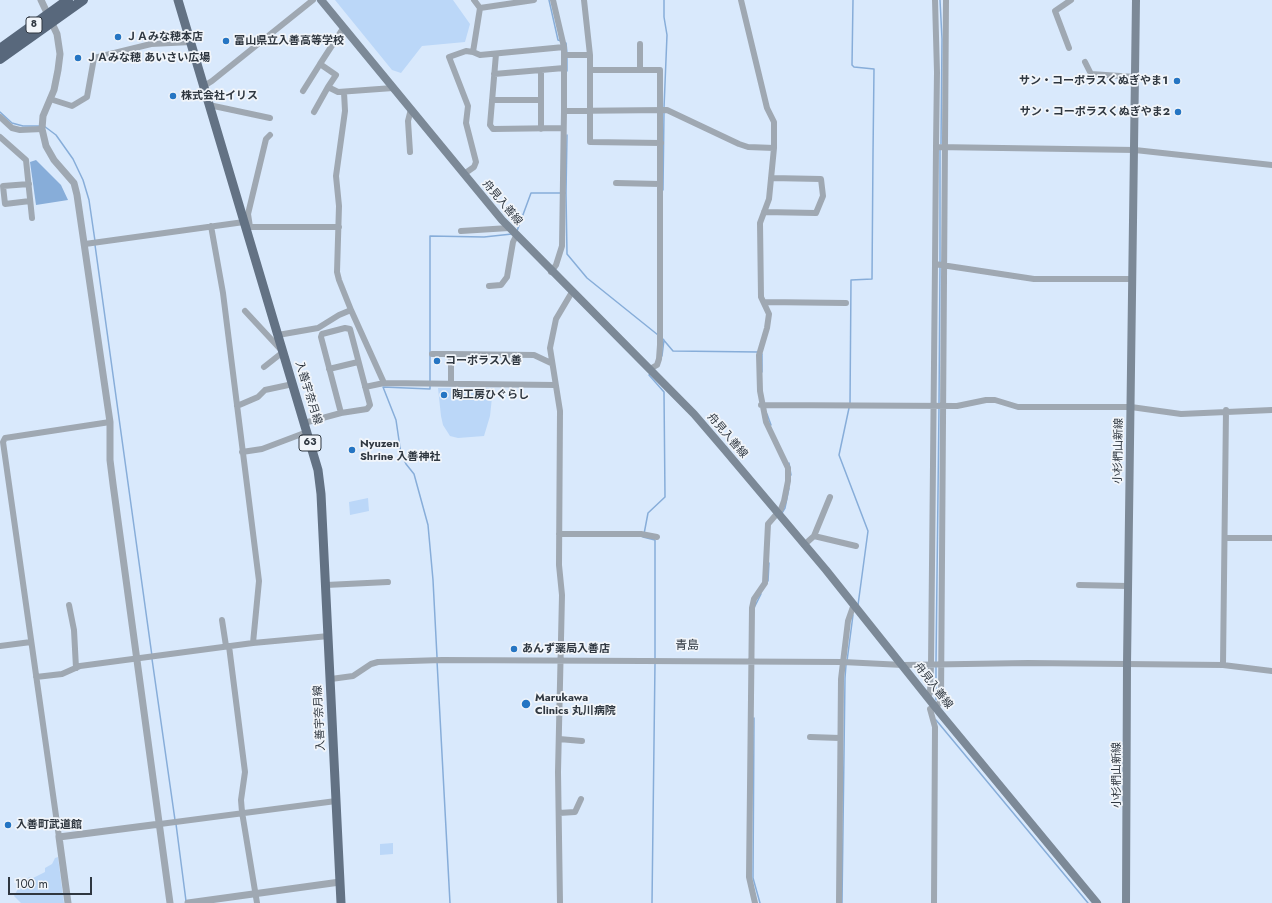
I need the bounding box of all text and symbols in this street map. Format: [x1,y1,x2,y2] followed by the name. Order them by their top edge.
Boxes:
[26,17,42,33] road number: 8
[126,30,203,44] place label: ＪＡみな穂本店
[113,32,123,42] marker: ＪＡみな穂本店
[234,34,344,48] place label: 富山県立入善高等学校
[221,36,231,46] marker: 富山県立入善高等学校
[86,51,210,65] place label: ＪＡみな穂 あいさい広場
[73,53,83,63] marker: ＪＡみな穂 あいさい広場
[1019,74,1169,88] place label: サン・コーポラスくぬぎやま１
[1172,76,1182,86] marker: サン・コーポラスくぬぎやま１
[181,89,258,103] place label: 株式会社イリス
[168,91,178,101] marker: 株式会社イリス
[1020,105,1170,119] place label: サン・コーポラスくぬぎやま2
[1173,107,1183,117] marker: サン・コーポラスくぬぎやま2
[479,178,525,228] street label: 舟見入善線
[445,354,522,368] place label: コーポラス入善
[432,356,442,366] marker: コーポラス入善
[292,360,324,426] street label: 入善宇奈月線
[452,388,529,402] place label: 陶工房ひぐらし
[439,390,449,400] marker: 陶工房ひぐらし
[704,411,750,461] street label: 舟見入善線
[1112,418,1126,484] street label: 小杉椚山新線
[299,435,321,451] road number: 63
[360,437,441,463] place label: Nyuzen Shrine 入善神社
[347,445,357,455] marker: Nyuzen Shrine 入善神社
[675,639,699,653] district label: 青島
[522,642,610,656] place label: あんず薬局入善店
[509,644,519,654] marker: あんず薬局入善店
[911,660,955,712] street label: 舟見入善線
[312,685,328,751] street label: 入善宇奈月線
[535,691,616,717] place label: Marukawa Clinics 丸川病院
[520,698,532,710] marker: Marukawa Clinics 丸川病院
[1110,742,1124,808] street label: 小杉椚山新線
[16,818,82,832] place label: 入善町武道館
[3,820,13,830] marker: 入善町武道館
[10,869,94,895] scale bar
[15,875,48,893] text: 100 m

